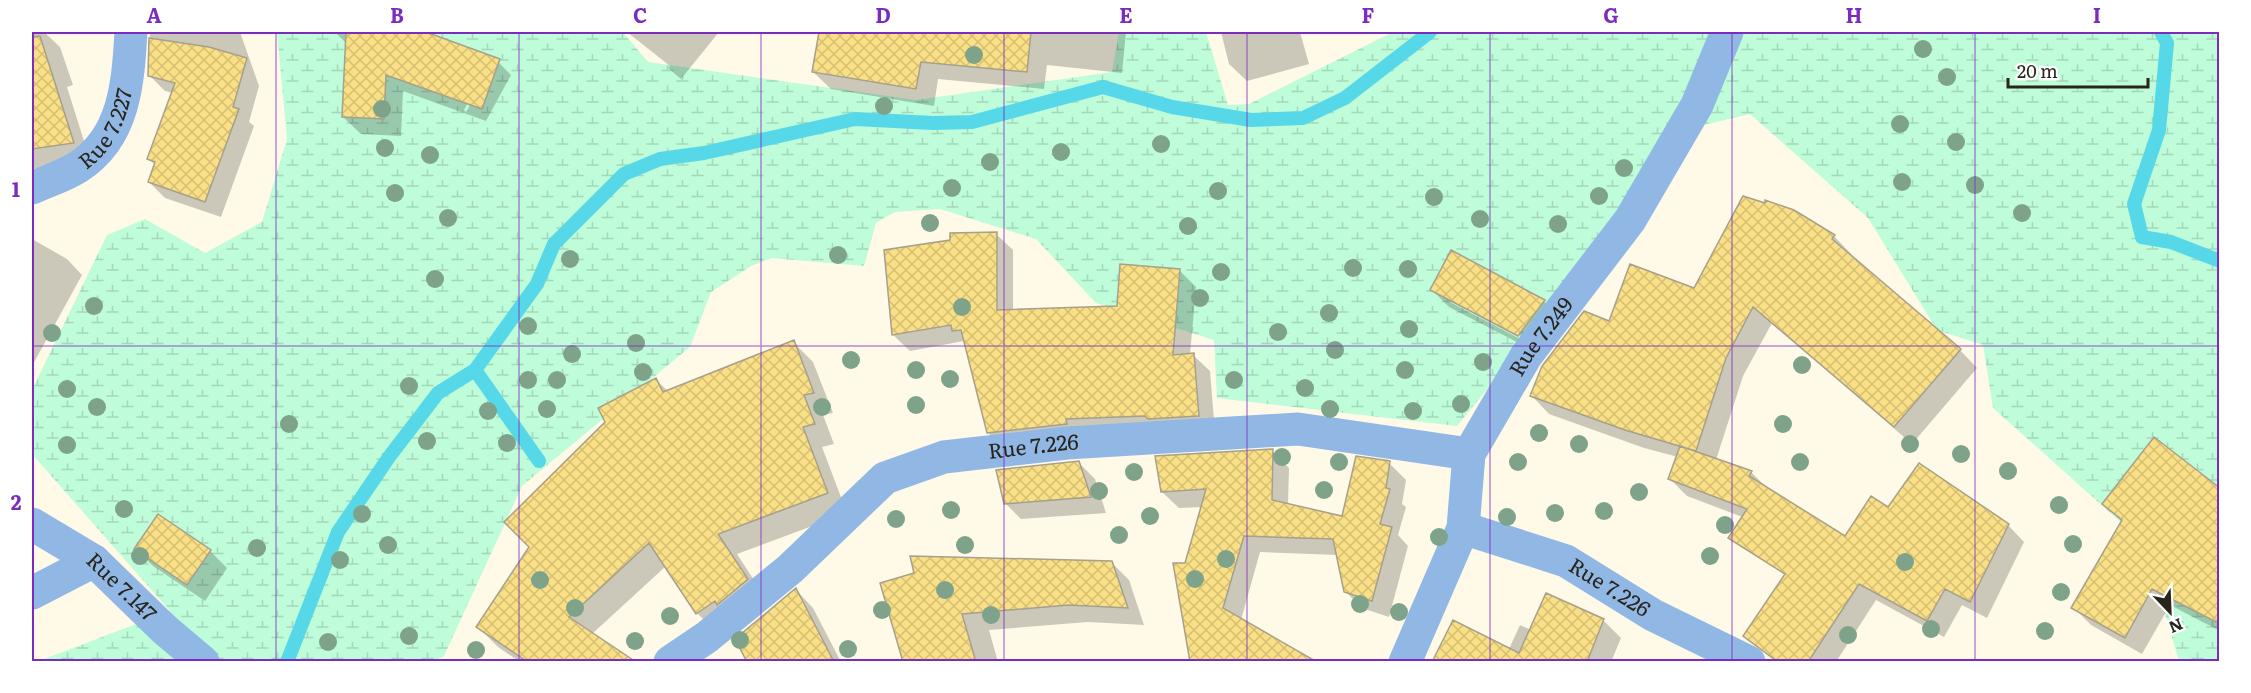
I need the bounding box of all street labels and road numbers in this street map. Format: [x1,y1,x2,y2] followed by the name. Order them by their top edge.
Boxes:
[70,85,138,175] street label: Rue 7.227
[1500,289,1579,381] street label: Rue 7.249
[986,424,1079,465] street label: Rue 7.226
[81,544,165,627] street label: Rue 7.147
[1564,549,1657,623] street label: Rue 7.226

